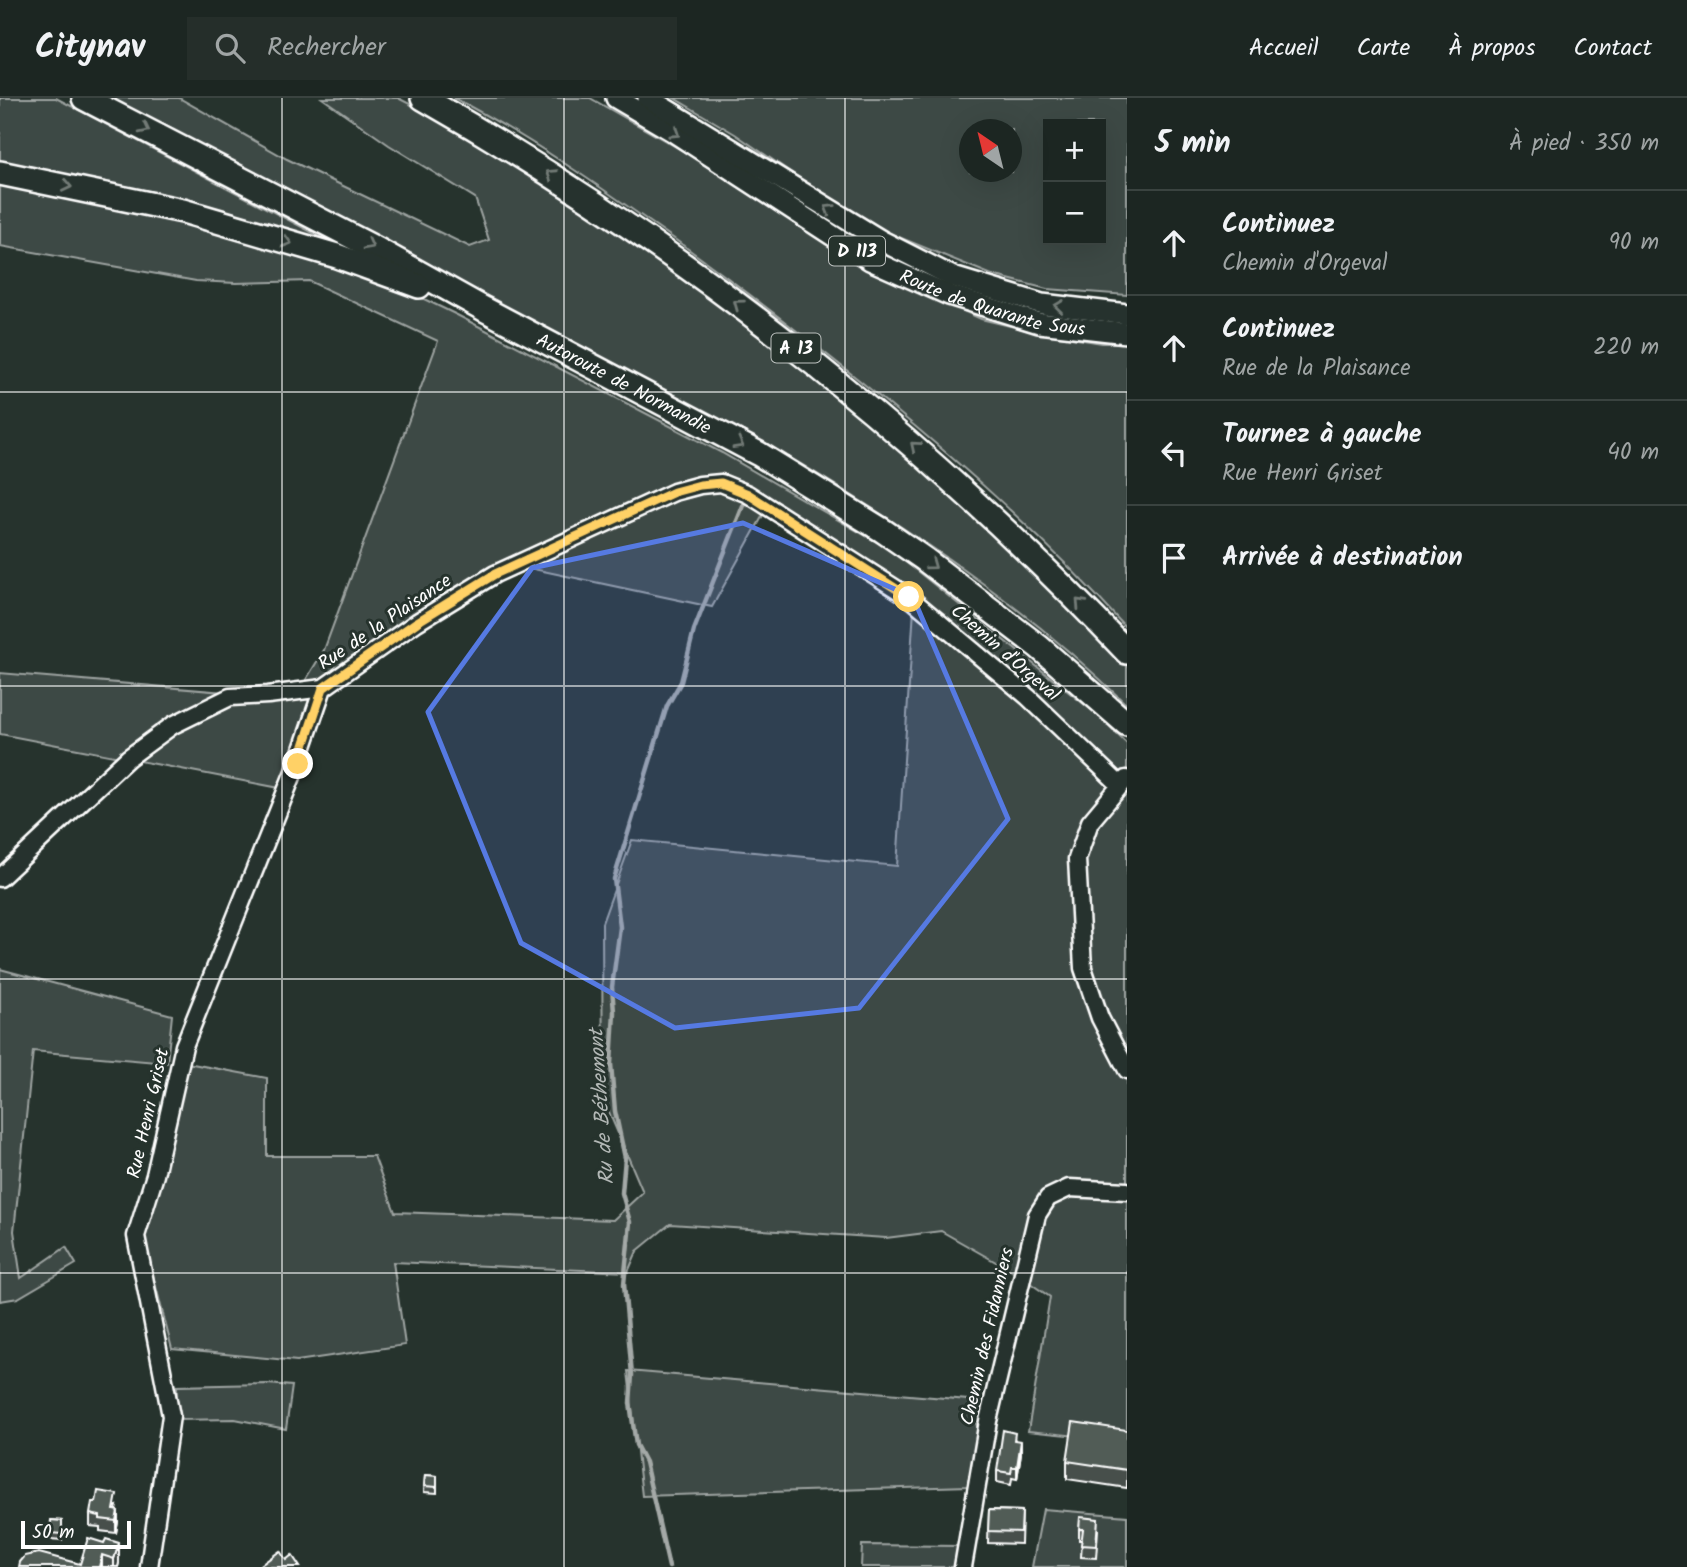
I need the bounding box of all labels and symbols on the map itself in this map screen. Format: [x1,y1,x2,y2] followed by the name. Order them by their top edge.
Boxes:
[959,119,1022,182] north arrow
[138,121,150,135] one-way arrow
[667,124,680,137] one-way arrow
[546,169,559,182] one-way arrow
[61,178,73,193] one-way arrow
[824,204,837,217] one-way arrow
[281,233,293,248] one-way arrow
[829,236,885,266] road number: D 113
[362,237,374,250] one-way arrow
[894,262,1087,345] street label: Route de Quarante Sous
[733,299,746,312] one-way arrow
[1053,299,1065,314] one-way arrow
[530,326,717,444] street label: Autoroute de Normandie
[772,334,820,362] road number: A 13
[732,436,745,449] one-way arrow
[911,442,924,454] one-way arrow
[924,557,937,569] one-way arrow
[312,566,458,679] street label: Rue de la Plaisance
[893,581,924,612] route start
[943,597,1066,710] street label: Chemin d'Orgeval
[1076,598,1089,611] one-way arrow
[282,748,313,779] route end
[580,1025,624,1186] water label: Ru de Béthemont
[119,1045,179,1181] street label: Rue Henri Griset
[953,1244,1023,1428] street label: Chemin des Fidanniers
[21,1518,131,1550] scale bar

